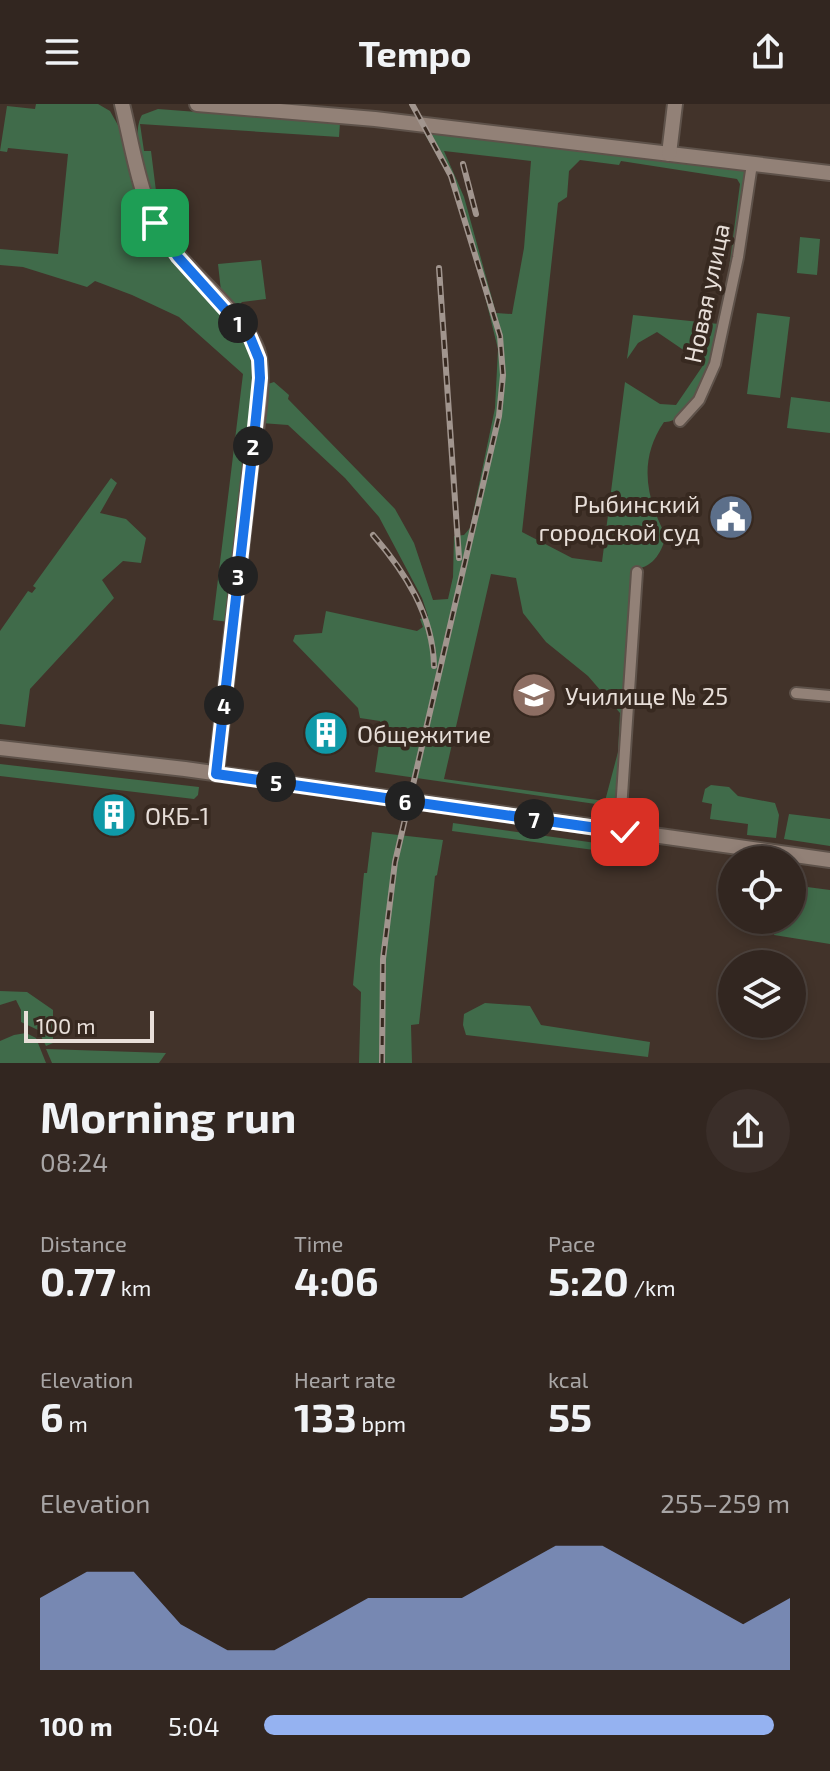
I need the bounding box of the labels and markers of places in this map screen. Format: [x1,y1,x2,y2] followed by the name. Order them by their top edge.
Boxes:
[121,189,189,257] pin
[218,303,258,343] pin: 1
[233,426,273,466] pin: 2
[539,489,700,547] place label: Рыбинский городской суд
[707,493,755,541] public building icon: Рыбинский городской суд
[218,556,258,596] pin: 3
[510,671,558,719] school or university icon: Училище № 25
[565,681,728,710] place label: Училище № 25
[204,685,244,725] pin: 4
[302,709,350,757] building icon: Общежитие
[357,719,491,748] place label: Общежитие
[256,762,296,802] pin: 5
[385,781,425,821] pin: 6
[90,791,138,839] building icon: ОКБ-1
[591,798,659,866] pin
[514,799,554,839] pin: 7
[145,801,209,830] place label: ОКБ-1

